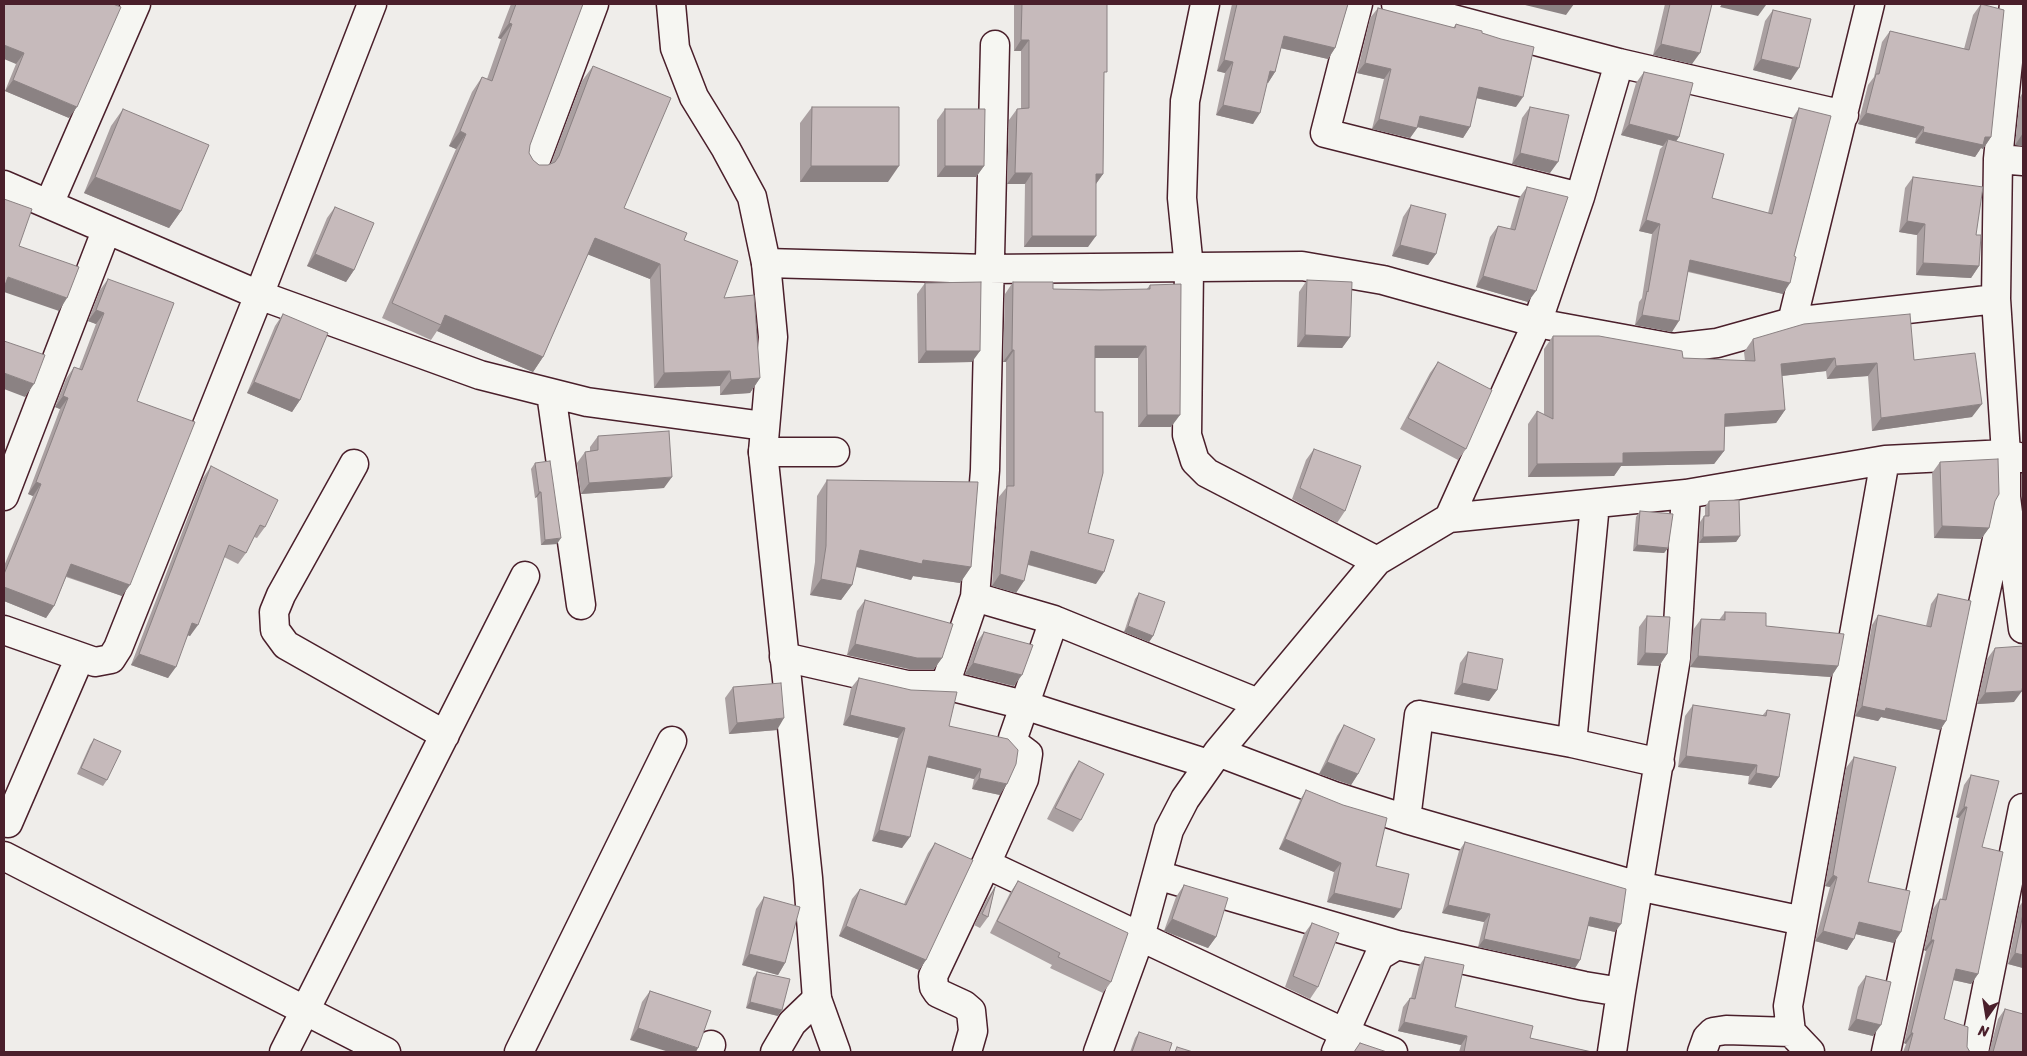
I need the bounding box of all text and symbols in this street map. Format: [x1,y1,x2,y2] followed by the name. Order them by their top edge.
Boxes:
[1962,991,2012,1041] north arrow
[1976,1018,1991,1044] text: N

